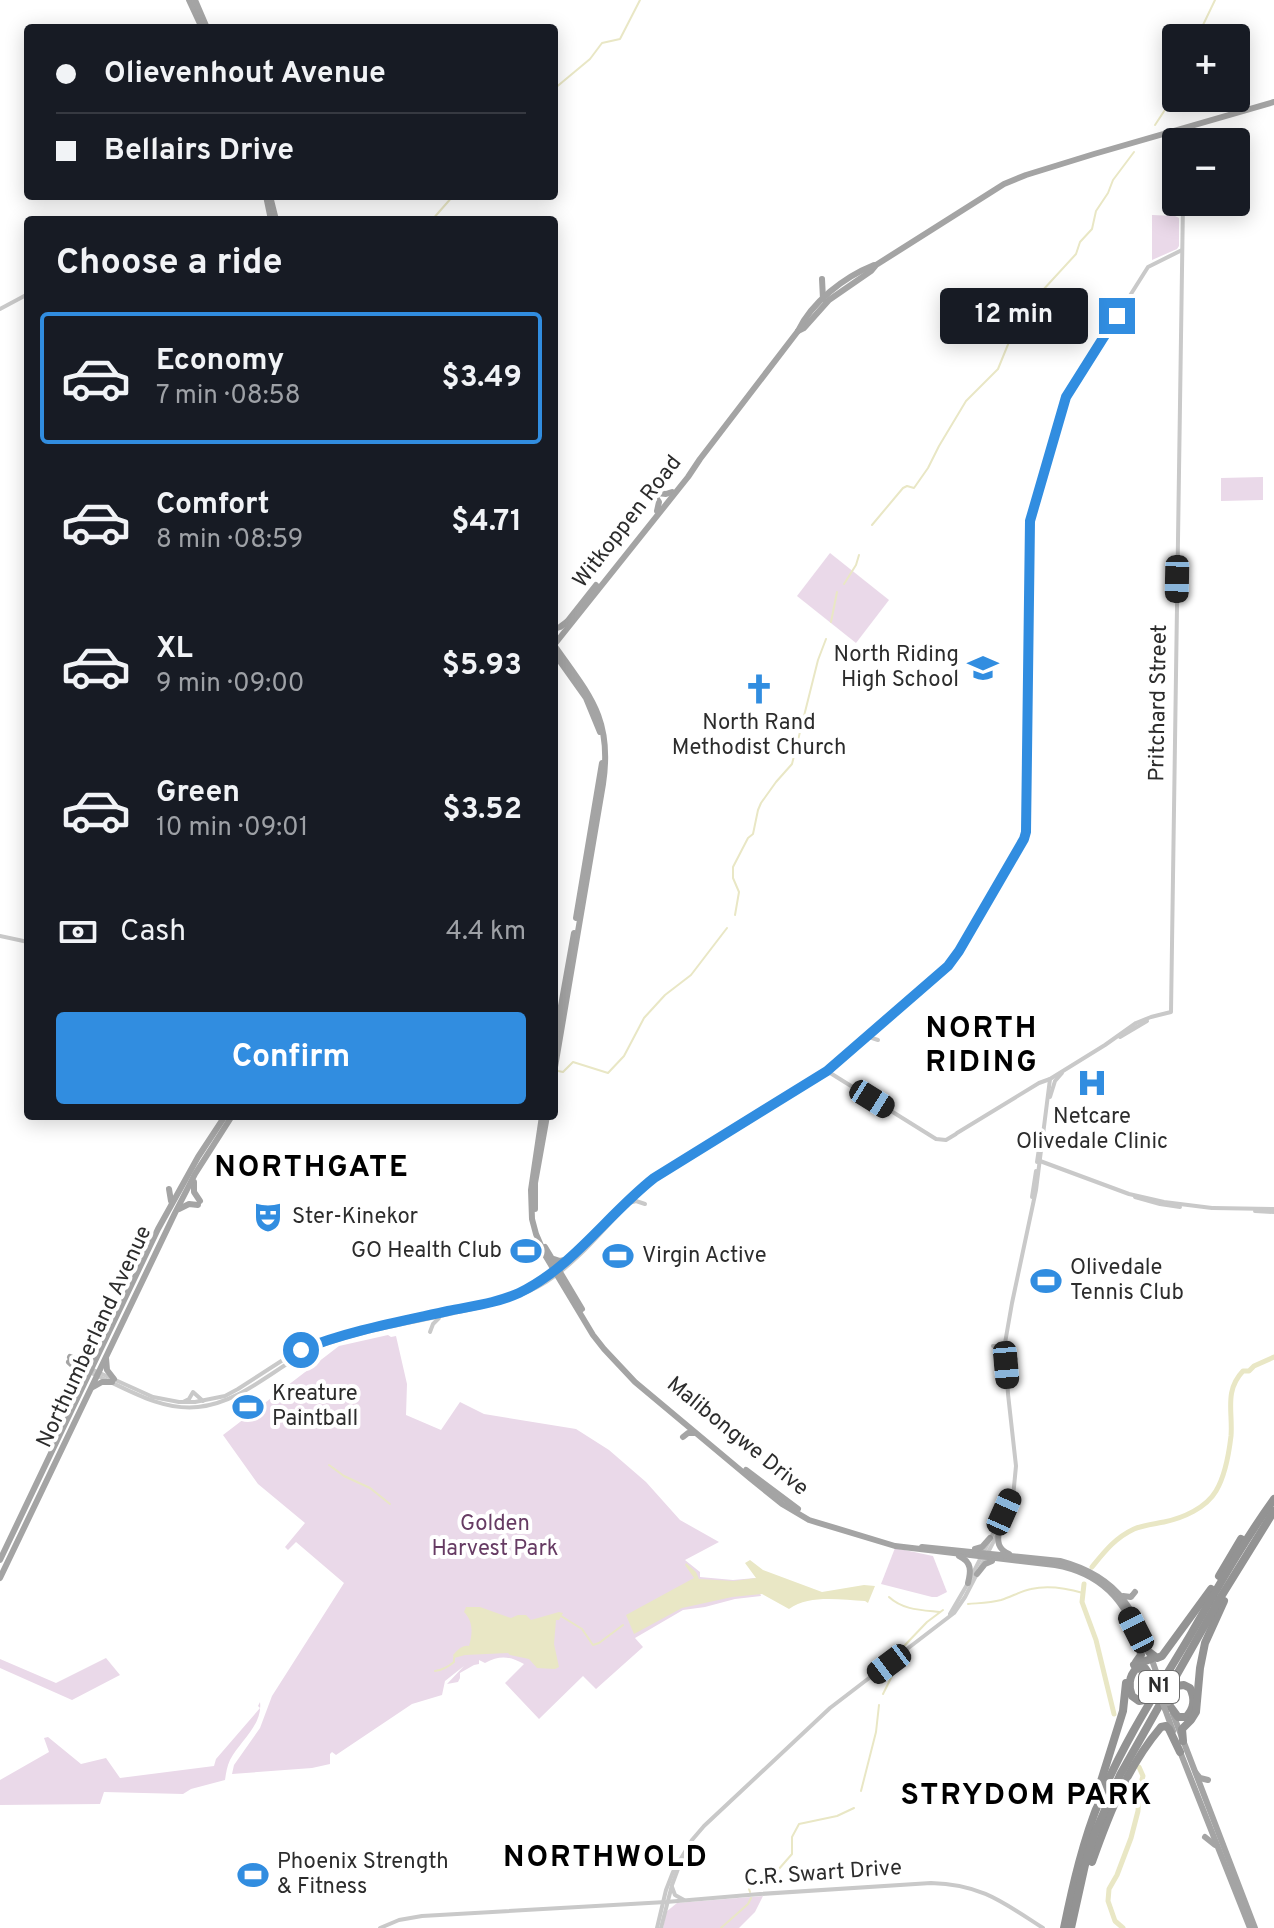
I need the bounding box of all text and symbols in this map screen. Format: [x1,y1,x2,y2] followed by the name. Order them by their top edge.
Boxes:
[1162,24,1250,216] map controls
[1162,24,1250,112] button: +
[104,56,386,93] text: Olievenhout Avenue
[1162,128,1250,216] button: −
[104,133,294,170] text: Bellairs Drive
[56,241,282,287] text: Choose a ride
[941,288,1089,344] callout: 12 min
[1099,298,1135,334] route end
[975,299,1053,332] text: 12 min
[60,342,132,414] icon: car
[156,343,284,380] text: Economy
[442,360,522,397] text: $3.49
[156,380,301,413] text: 7 min · 08:58
[568,450,688,594] street label: Witkoppen Road
[60,486,132,558] icon: car
[156,487,269,524] text: Comfort
[451,504,522,541] text: $4.71
[156,524,303,557] text: 8 min · 08:59
[1165,555,1189,603] car
[1144,624,1174,782] street label: Pritchard Street
[60,630,132,702] icon: car
[156,631,193,668] text: XL
[834,642,959,694] place label: North Riding High School
[442,648,522,685] text: $5.93
[966,651,1000,685] school or university icon: North Riding High School
[156,668,304,701] text: 9 min · 09:00
[742,672,776,706] church icon: North Rand Methodist Church
[672,710,846,762] place label: North Rand Methodist Church
[60,774,132,846] icon: car
[156,775,240,812] text: Green
[443,792,522,829] text: $3.52
[156,812,308,845] text: 10 min · 09:01
[56,910,100,954] icon: cash
[120,914,186,951] text: Cash
[446,916,526,949] text: 4.4 km
[925,1011,1039,1082] district label: NORTH RIDING
[56,1012,526,1104] button: Confirm
[1075,1066,1109,1100] hospital icon: Netcare Olivedale Clinic
[845,1076,899,1122] car
[1016,1104,1168,1156] place label: Netcare Olivedale Clinic
[214,1150,410,1187] district label: NORTHGATE
[251,1200,285,1234] theatre icon: Ster-Kinekor
[292,1204,419,1231] place label: Ster-Kinekor
[32,1222,158,1452] street label: Northumberland Avenue
[509,1234,543,1268] sports icon: GO Health Club
[351,1238,502,1265] place label: GO Health Club
[601,1239,635,1273] sports icon: Virgin Active
[642,1243,767,1270] place label: Virgin Active
[1070,1255,1184,1307] place label: Olivedale Tennis Club
[1029,1264,1063,1298] sports icon: Olivedale Tennis Club
[283,1332,319,1368] route start
[992,1340,1020,1390] car
[661,1372,813,1502] street label: Malibongwe Drive
[272,1381,358,1433] place label: Kreature Paintball
[231,1390,265,1424] sports icon: Kreature Paintball
[983,1485,1025,1539] car
[431,1511,559,1563] park label: Golden Harvest Park
[1114,1603,1158,1657] car
[863,1640,915,1688] car
[1139,1671,1179,1703] road number: N1
[900,1778,1154,1815] district label: STRYDOM PARK
[503,1840,709,1877] district label: NORTHWOLD
[277,1849,449,1901] place label: Phoenix Strength & Fitness
[743,1855,903,1893] street label: C.R. Swart Drive
[236,1858,270,1892] sports icon: Phoenix Strength & Fitness

